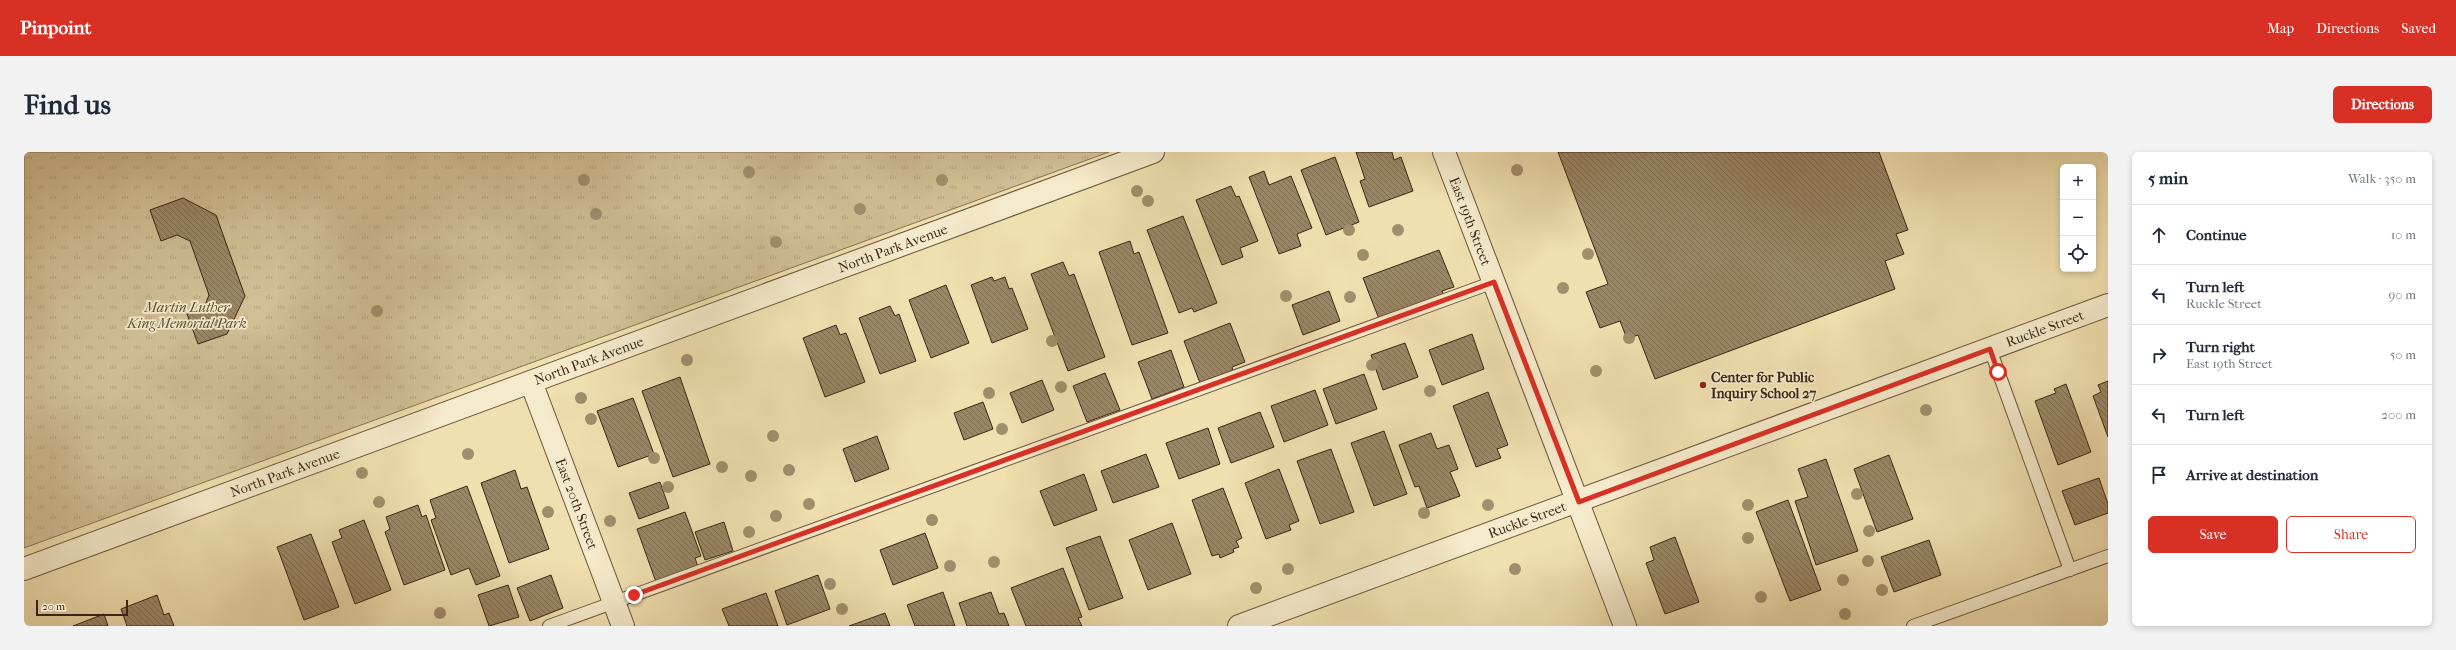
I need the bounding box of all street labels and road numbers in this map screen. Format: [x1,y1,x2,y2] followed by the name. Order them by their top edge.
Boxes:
[1446,174,1495,268] street label: East 19th Street
[836,220,950,276] street label: North Park Avenue
[2003,306,2086,351] street label: Ruckle Street
[532,332,646,388] street label: North Park Avenue
[228,445,342,501] street label: North Park Avenue
[552,456,602,552] street label: East 20th Street
[1486,497,1568,542] street label: Ruckle Street

